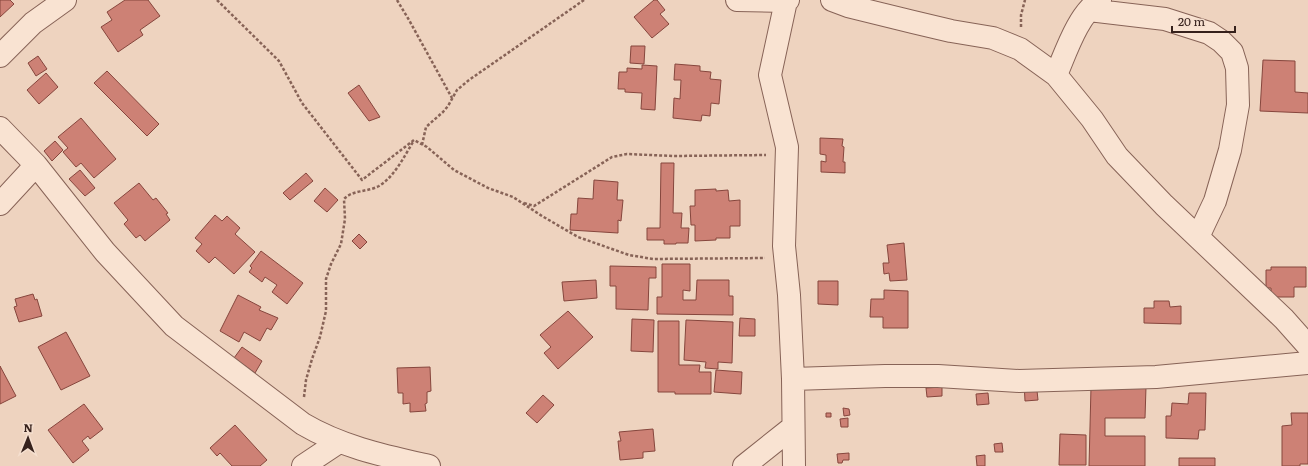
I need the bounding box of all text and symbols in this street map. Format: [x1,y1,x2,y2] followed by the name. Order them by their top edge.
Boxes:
[1172,8,1235,34] scale bar
[1178,12,1205,30] text: 20 m
[8,418,48,458] north arrow
[23,419,33,435] text: N

